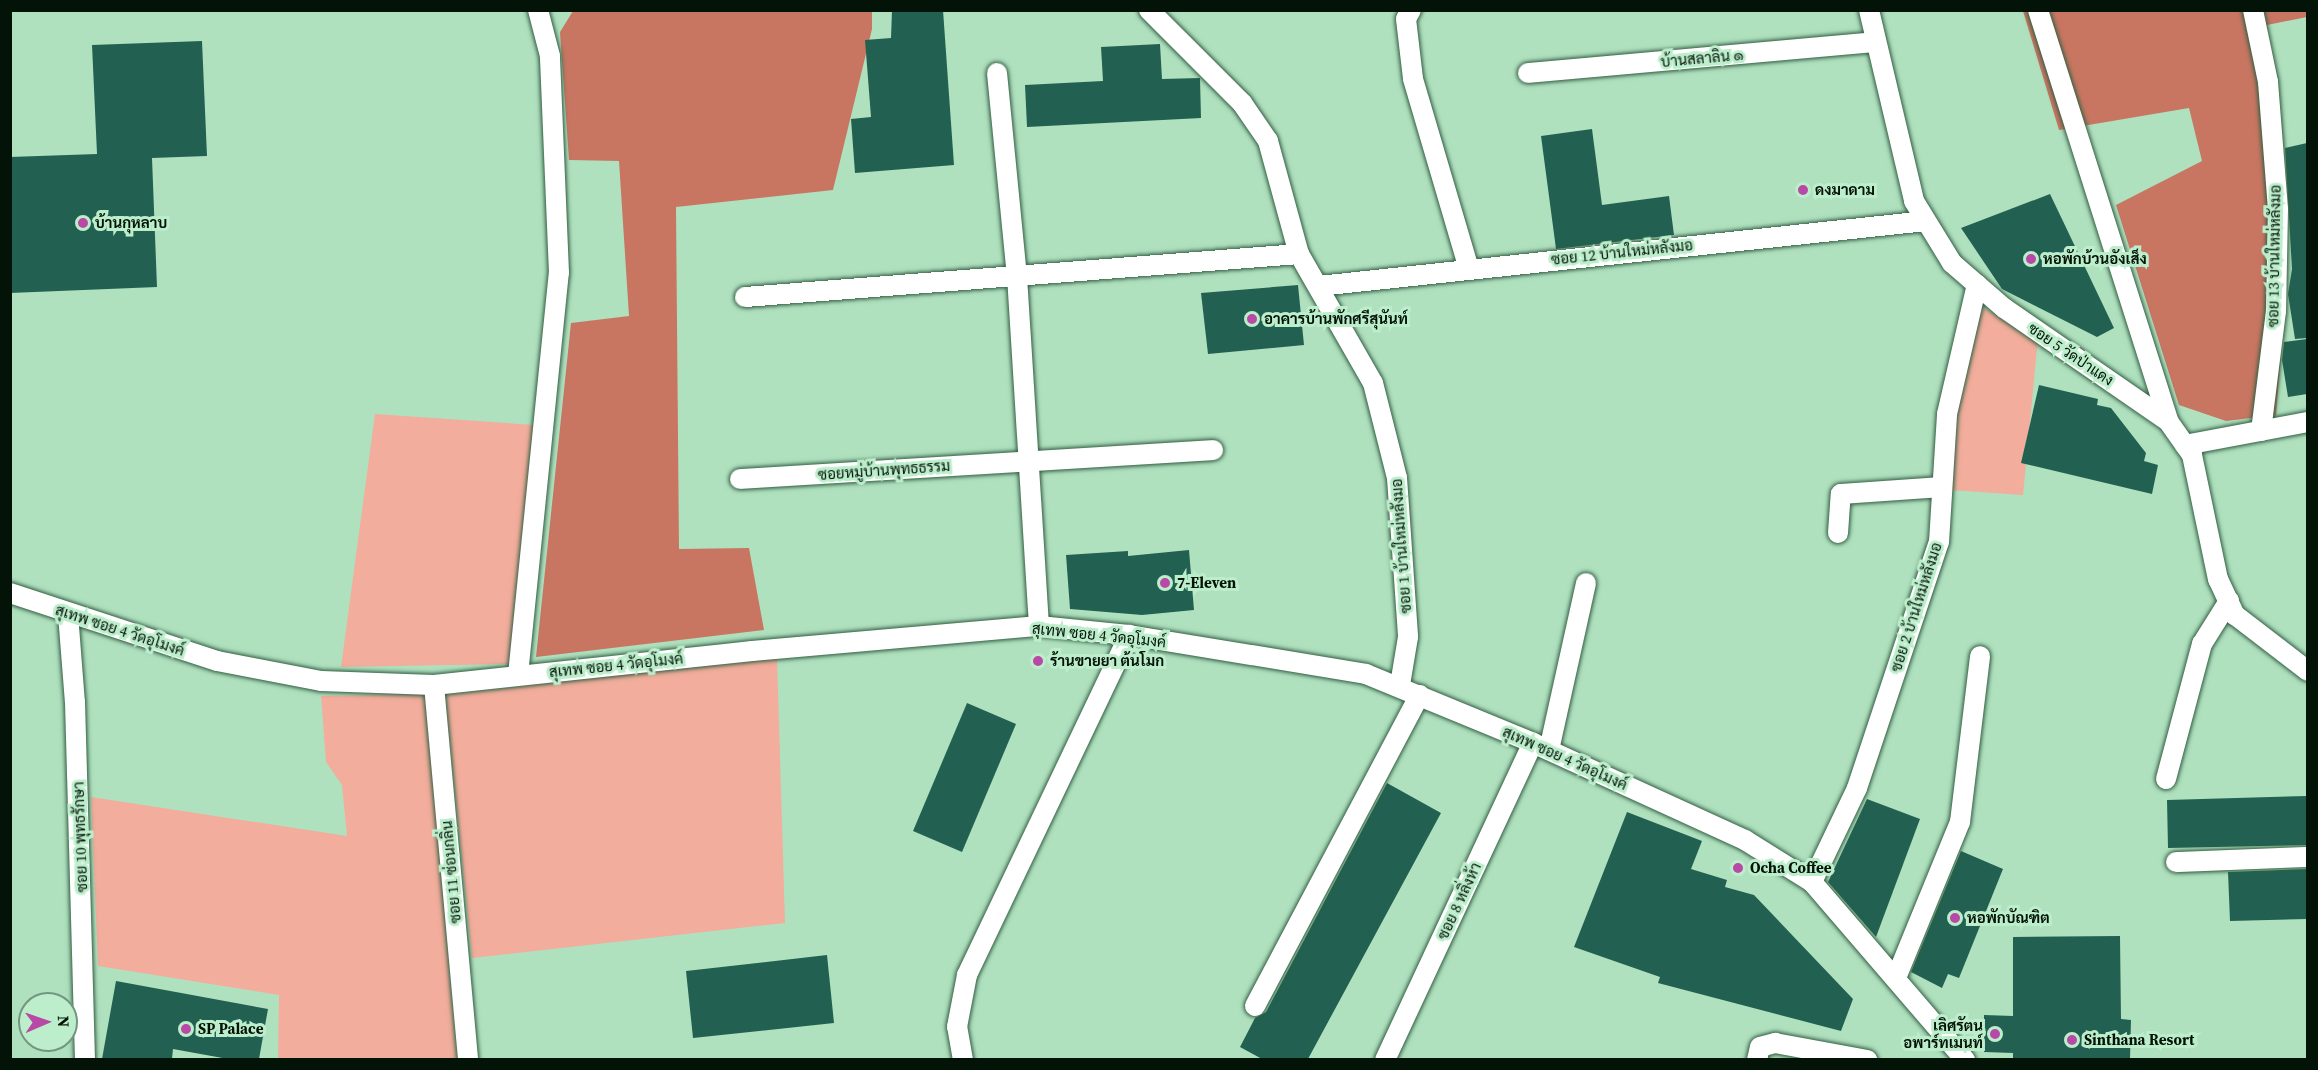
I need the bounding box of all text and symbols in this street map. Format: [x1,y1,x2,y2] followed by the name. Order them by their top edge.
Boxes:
[1660,45,1744,71] street label: บ้านสลาลิน ๑
[1815,181,1875,199] place label: ดงมาดาม
[1796,183,1810,197] marker: ดงมาดาม
[2264,185,2284,327] street label: ซอย 13 บ้านใหม่หลังมอ
[95,214,167,232] place label: บ้านกุหลาบ
[76,216,90,230] marker: บ้านกุหลาบ
[1550,236,1694,268] street label: ซอย 12 บ้านใหม่หลังมอ
[2043,250,2147,268] place label: หอพักบ้วนอังเส็ง
[2024,252,2038,266] marker: หอพักบ้วนอังเส็ง
[1264,310,1408,328] place label: อาคารบ้านพักศรีสุนันท์
[1245,312,1259,326] marker: อาคารบ้านพักศรีสุนันท์
[2025,319,2117,389] street label: ซอย 5 วัดป่าแดง
[817,456,951,484] street label: ซอยหมู่บ้านพุทธธรรม
[1387,478,1415,614] street label: ซอย 1 บ้านใหม่หลังมอ
[1887,540,1945,674] street label: ซอย 2 บ้านใหม่หลังมอ
[1177,574,1236,592] place label: 7-Eleven
[1158,576,1172,590] marker: 7-Eleven
[53,601,187,659] street label: สุเทพ ซอย 4 วัดอุโมงค์
[1031,619,1167,651] street label: สุเทพ ซอย 4 วัดอุโมงค์
[548,649,684,681] street label: สุเทพ ซอย 4 วัดอุโมงค์
[1050,652,1164,670] place label: ร้านขายยา ต้นโมก
[1031,654,1045,668] marker: ร้านขายยา ต้นโมก
[1500,722,1630,794] street label: สุเทพ ซอย 4 วัดอุโมงค์
[69,781,91,893] street label: ซอย 10 พุทธรักษา
[438,820,464,924] street label: ซอย 11 ซ่อนกลิ่น
[1750,859,1832,877] place label: Ocha Coffee
[1433,860,1485,942] street label: ซอย 8 หลิ่งห้า
[1731,861,1745,875] marker: Ocha Coffee
[1967,909,2050,927] place label: หอพักบัณฑิต
[1948,911,1962,925] marker: หอพักบัณฑิต
[18,992,78,1052] north arrow
[53,1015,75,1028] text: N
[1903,1016,1983,1051] place label: เลิศรัตน อพาร์ทเมนท์
[198,1020,263,1038] place label: SP Palace
[179,1022,193,1036] marker: SP Palace
[1988,1027,2002,1041] marker: เลิศรัตน อพาร์ทเมนท์
[2084,1031,2194,1049] place label: Sinthana Resort
[2065,1033,2079,1047] marker: Sinthana Resort

